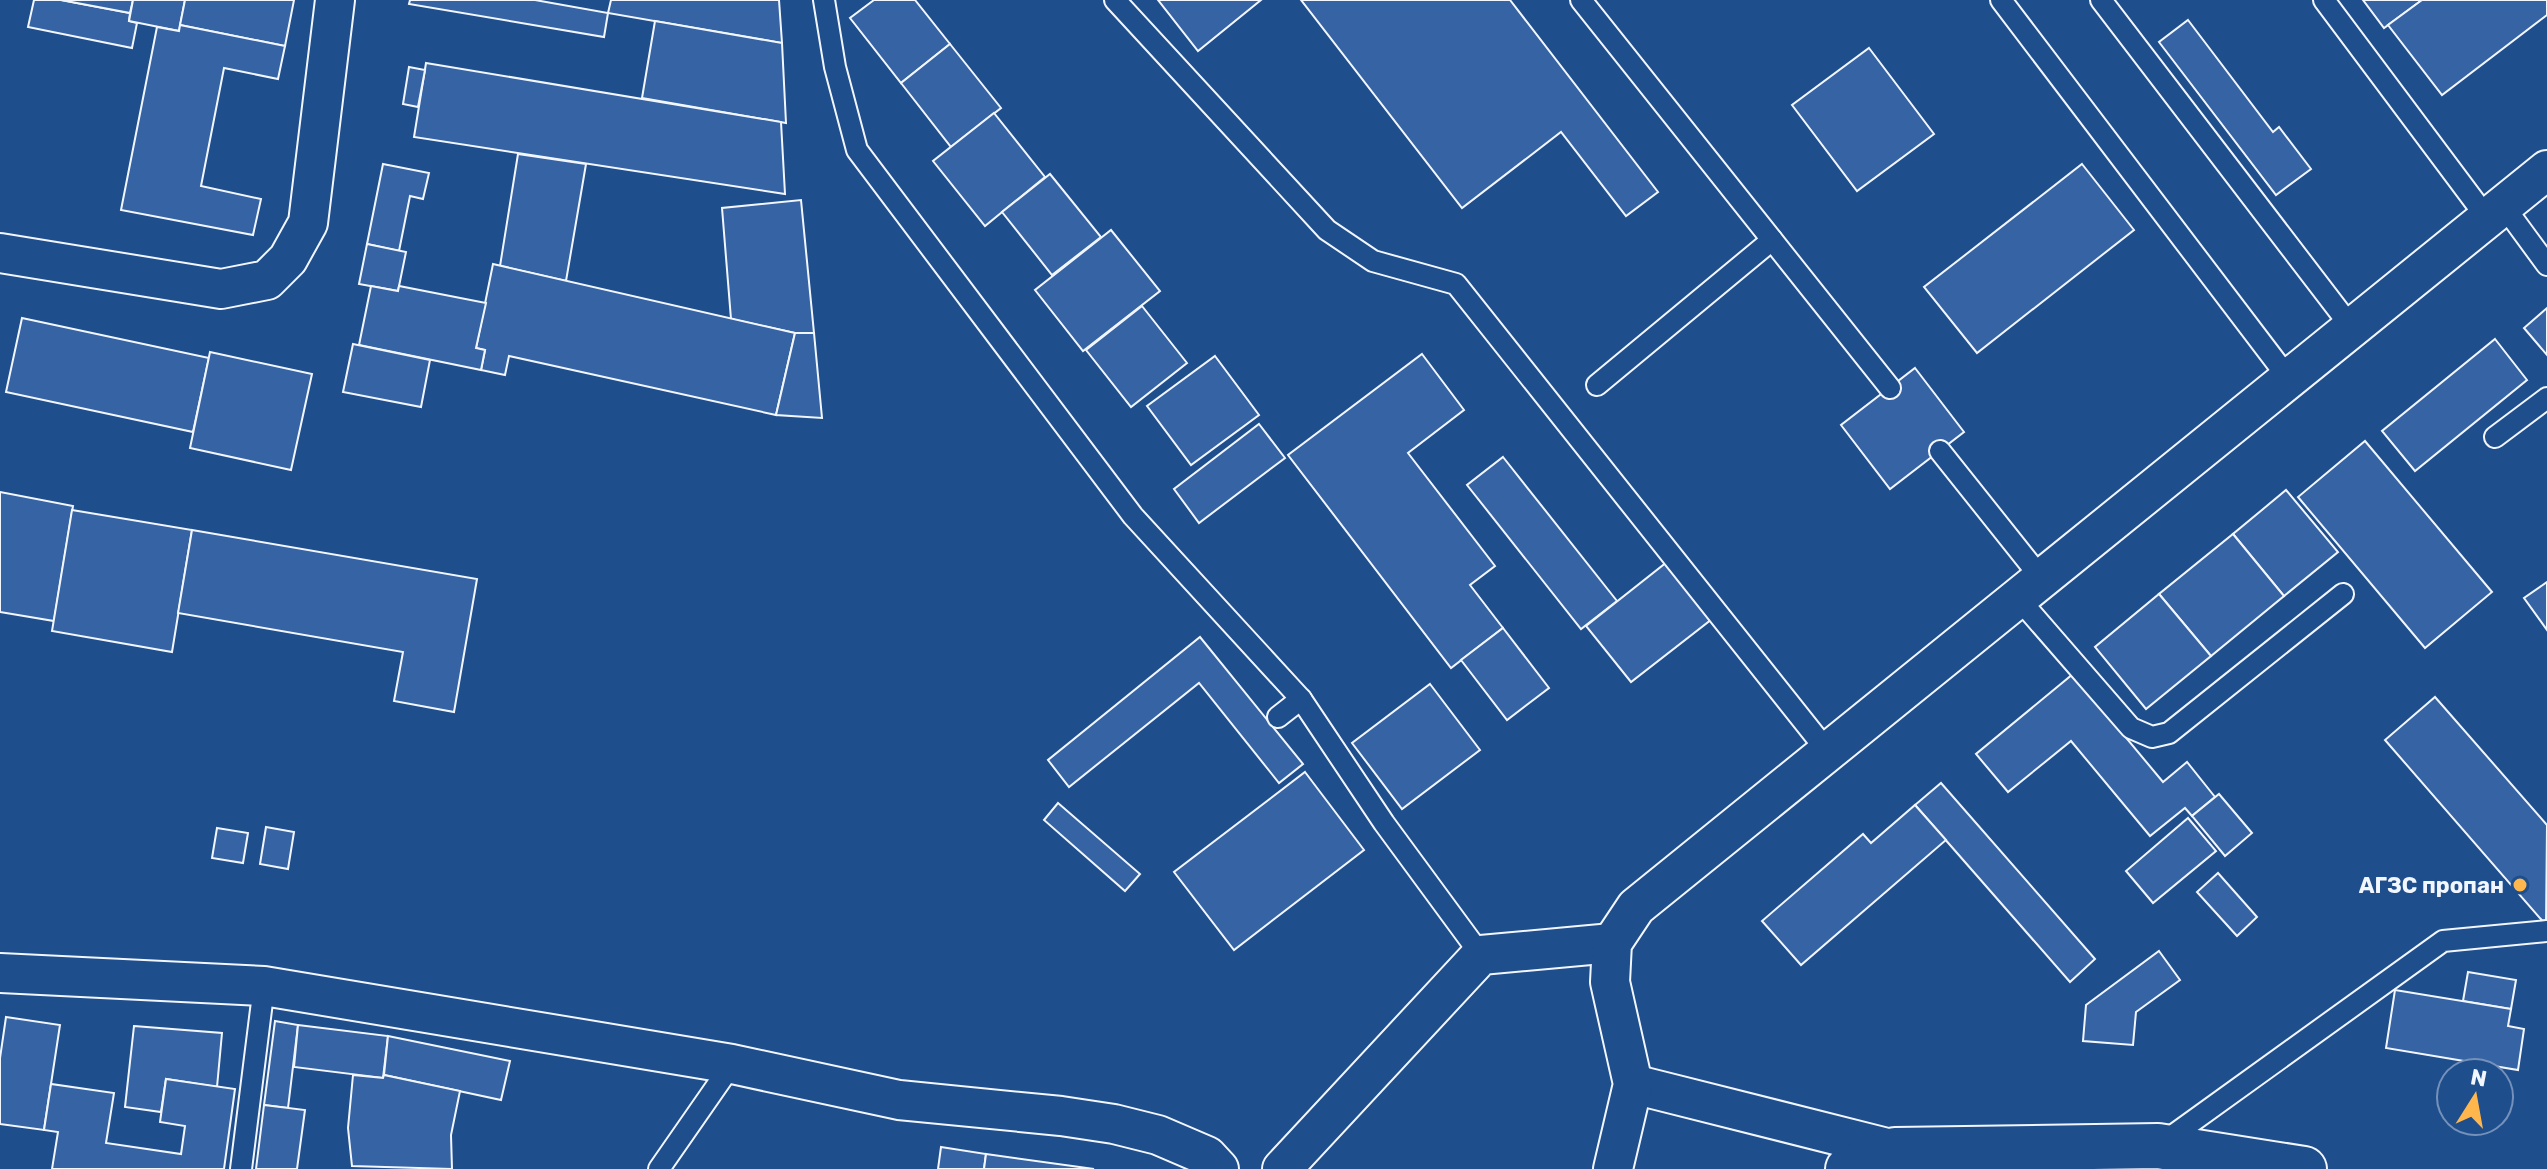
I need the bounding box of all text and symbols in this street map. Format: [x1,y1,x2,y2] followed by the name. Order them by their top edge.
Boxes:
[2359,872,2504,899] place label: АГЗС пропан
[2511,876,2529,894] marker: АГЗС пропан
[2435,1057,2515,1137] north arrow
[2468,1063,2489,1093] text: N

